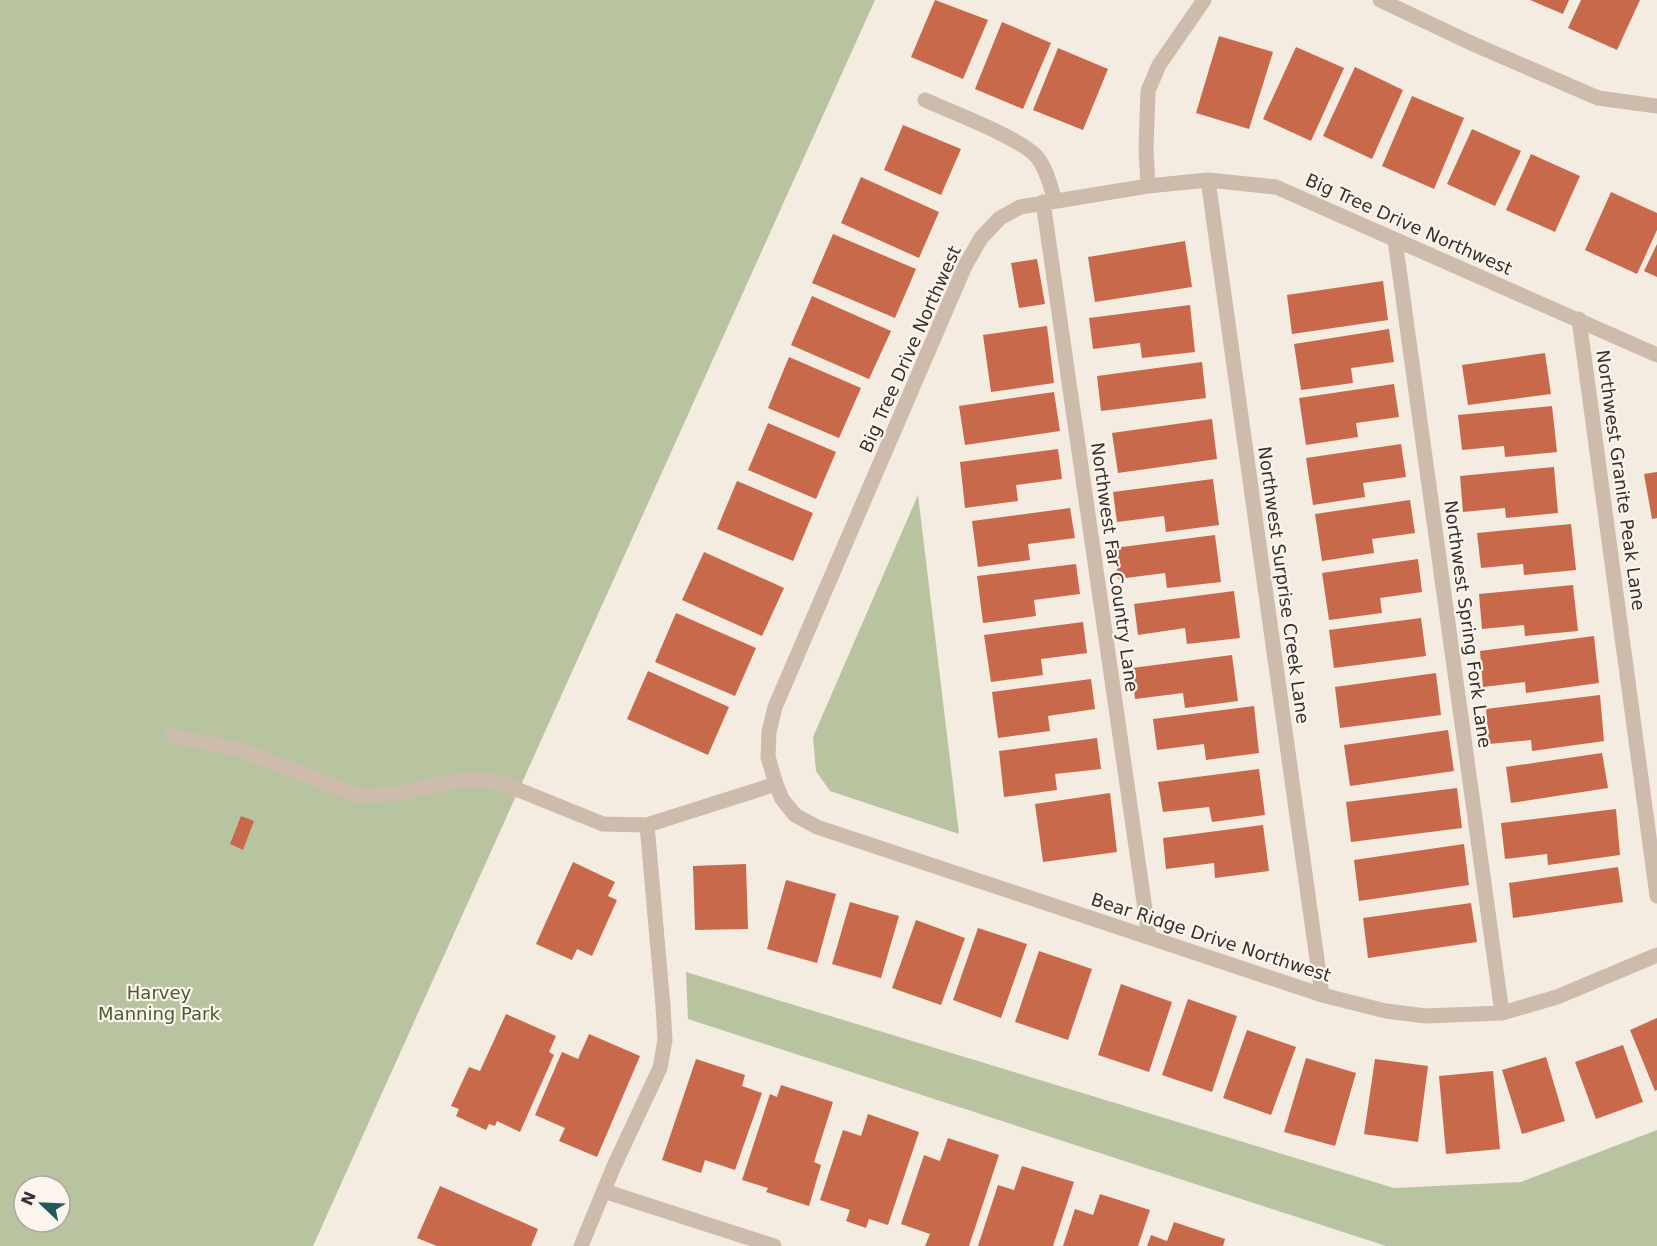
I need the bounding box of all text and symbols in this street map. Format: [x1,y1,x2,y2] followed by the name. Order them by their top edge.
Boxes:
[1302,169,1516,279] street label: Big Tree Drive Northwest
[855,242,965,456] street label: Big Tree Drive Northwest
[1592,348,1650,612] street label: Northwest Granite Peak Lane
[1087,441,1143,693] street label: Northwest Far Country Lane
[1254,445,1314,725] street label: Northwest Surprise Creek Lane
[1440,499,1496,749] street label: Northwest Spring Fork Lane
[1088,888,1334,986] street label: Bear Ridge Drive Northwest
[98,982,220,1024] park label: Harvey Manning Park
[12,1174,72,1234] north arrow
[17,1188,40,1208] text: N

